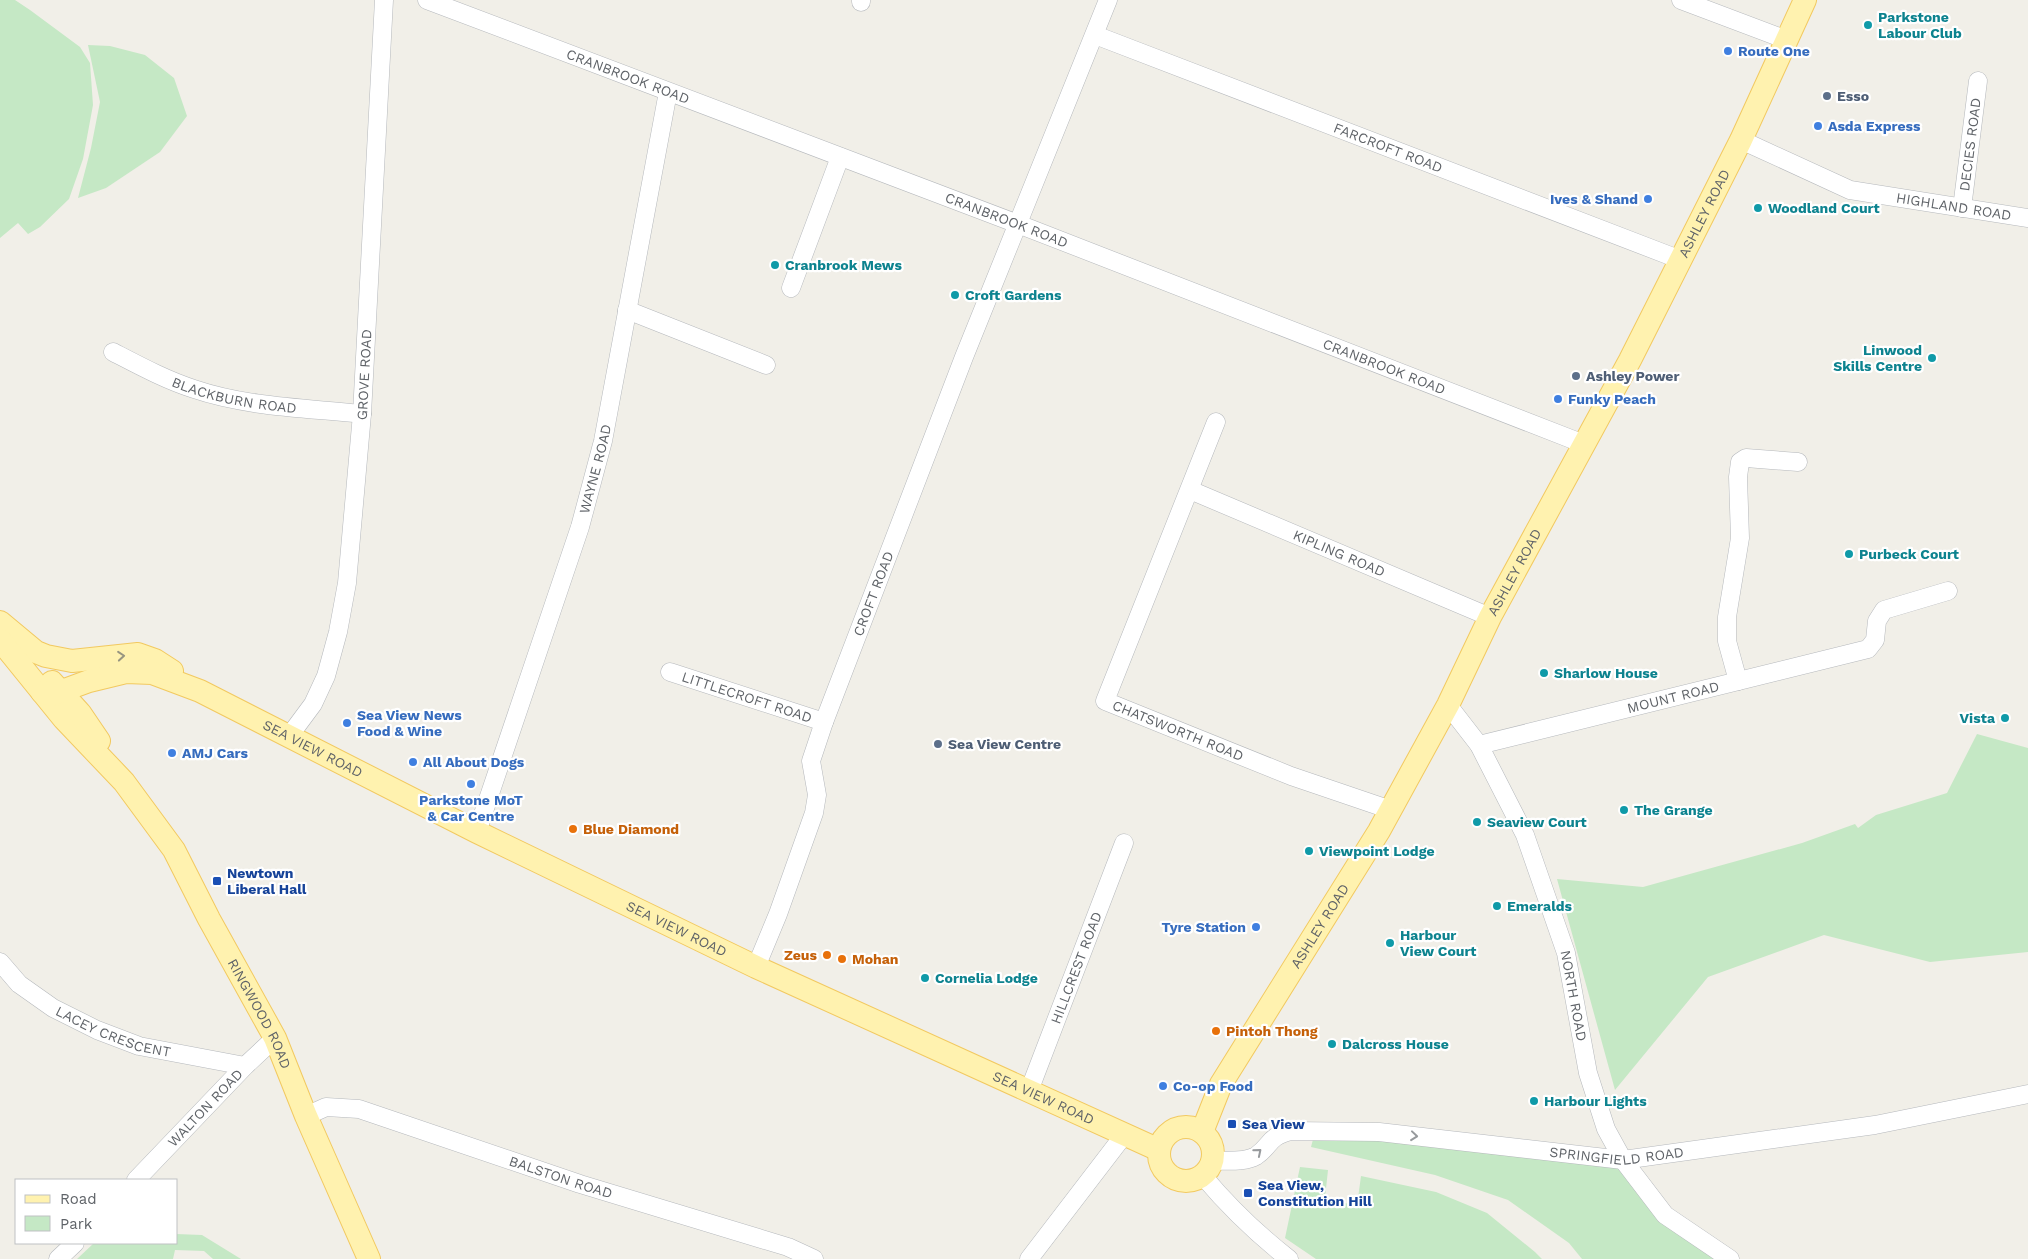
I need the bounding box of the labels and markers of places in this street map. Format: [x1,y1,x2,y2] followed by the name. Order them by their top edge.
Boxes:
[1878,9,1962,41] place label: Parkstone Labour Club
[1862,19,1874,31] marker: Parkstone Labour Club
[1738,43,1810,59] place label: Route One
[1722,45,1734,57] marker: Route One
[1837,88,1869,104] place label: Esso
[1821,90,1833,102] marker: Esso
[1828,118,1921,134] place label: Asda Express
[1812,120,1824,132] marker: Asda Express
[1550,191,1638,207] place label: Ives & Shand
[1642,193,1654,205] marker: Ives & Shand
[1768,200,1880,216] place label: Woodland Court
[1752,202,1764,214] marker: Woodland Court
[785,257,902,273] place label: Cranbrook Mews
[769,259,781,271] marker: Cranbrook Mews
[965,287,1062,303] place label: Croft Gardens
[949,289,961,301] marker: Croft Gardens
[1833,342,1922,374] place label: Linwood Skills Centre
[1926,352,1938,364] marker: Linwood Skills Centre
[1586,368,1680,384] place label: Ashley Power
[1570,370,1582,382] marker: Ashley Power
[1568,391,1656,407] place label: Funky Peach
[1552,393,1564,405] marker: Funky Peach
[1859,546,1959,562] place label: Purbeck Court
[1843,548,1855,560] marker: Purbeck Court
[1554,665,1658,681] place label: Sharlow House
[1538,667,1550,679] marker: Sharlow House
[357,707,462,739] place label: Sea View News Food & Wine
[1960,710,1996,726] place label: Vista
[1999,712,2011,724] marker: Vista
[341,717,353,729] marker: Sea View News Food & Wine
[948,736,1061,752] place label: Sea View Centre
[932,738,944,750] marker: Sea View Centre
[182,745,248,761] place label: AMJ Cars
[166,747,178,759] marker: AMJ Cars
[423,754,525,770] place label: All About Dogs
[407,756,419,768] marker: All About Dogs
[465,778,477,790] marker: Parkstone MoT & Car Centre
[419,792,523,824] place label: Parkstone MoT & Car Centre
[1634,802,1713,818] place label: The Grange
[1618,804,1630,816] marker: The Grange
[1487,814,1587,830] place label: Seaview Court
[1471,816,1483,828] marker: Seaview Court
[583,821,679,837] place label: Blue Diamond
[567,823,579,835] marker: Blue Diamond
[1319,843,1435,859] place label: Viewpoint Lodge
[1303,845,1315,857] marker: Viewpoint Lodge
[227,865,307,897] place label: Newtown Liberal Hall
[211,875,223,887] marker: Newtown Liberal Hall
[1507,898,1573,914] place label: Emeralds
[1491,900,1503,912] marker: Emeralds
[1161,919,1246,935] place label: Tyre Station
[1250,921,1262,933] marker: Tyre Station
[1400,927,1476,959] place label: Harbour View Court
[1384,937,1396,949] marker: Harbour View Court
[784,947,818,963] place label: Zeus
[821,949,833,961] marker: Zeus
[852,951,899,967] place label: Mohan
[836,953,848,965] marker: Mohan
[935,970,1038,986] place label: Cornelia Lodge
[919,972,931,984] marker: Cornelia Lodge
[1226,1023,1318,1039] place label: Pintoh Thong
[1210,1025,1222,1037] marker: Pintoh Thong
[1342,1036,1449,1052] place label: Dalcross House
[1326,1038,1338,1050] marker: Dalcross House
[1173,1078,1253,1094] place label: Co-op Food
[1157,1080,1169,1092] marker: Co-op Food
[1544,1093,1647,1109] place label: Harbour Lights
[1528,1095,1540,1107] marker: Harbour Lights
[1242,1116,1305,1132] place label: Sea View
[1226,1118,1238,1130] marker: Sea View
[1258,1177,1372,1209] place label: Sea View, Constitution Hill
[1242,1187,1254,1199] marker: Sea View, Constitution Hill

